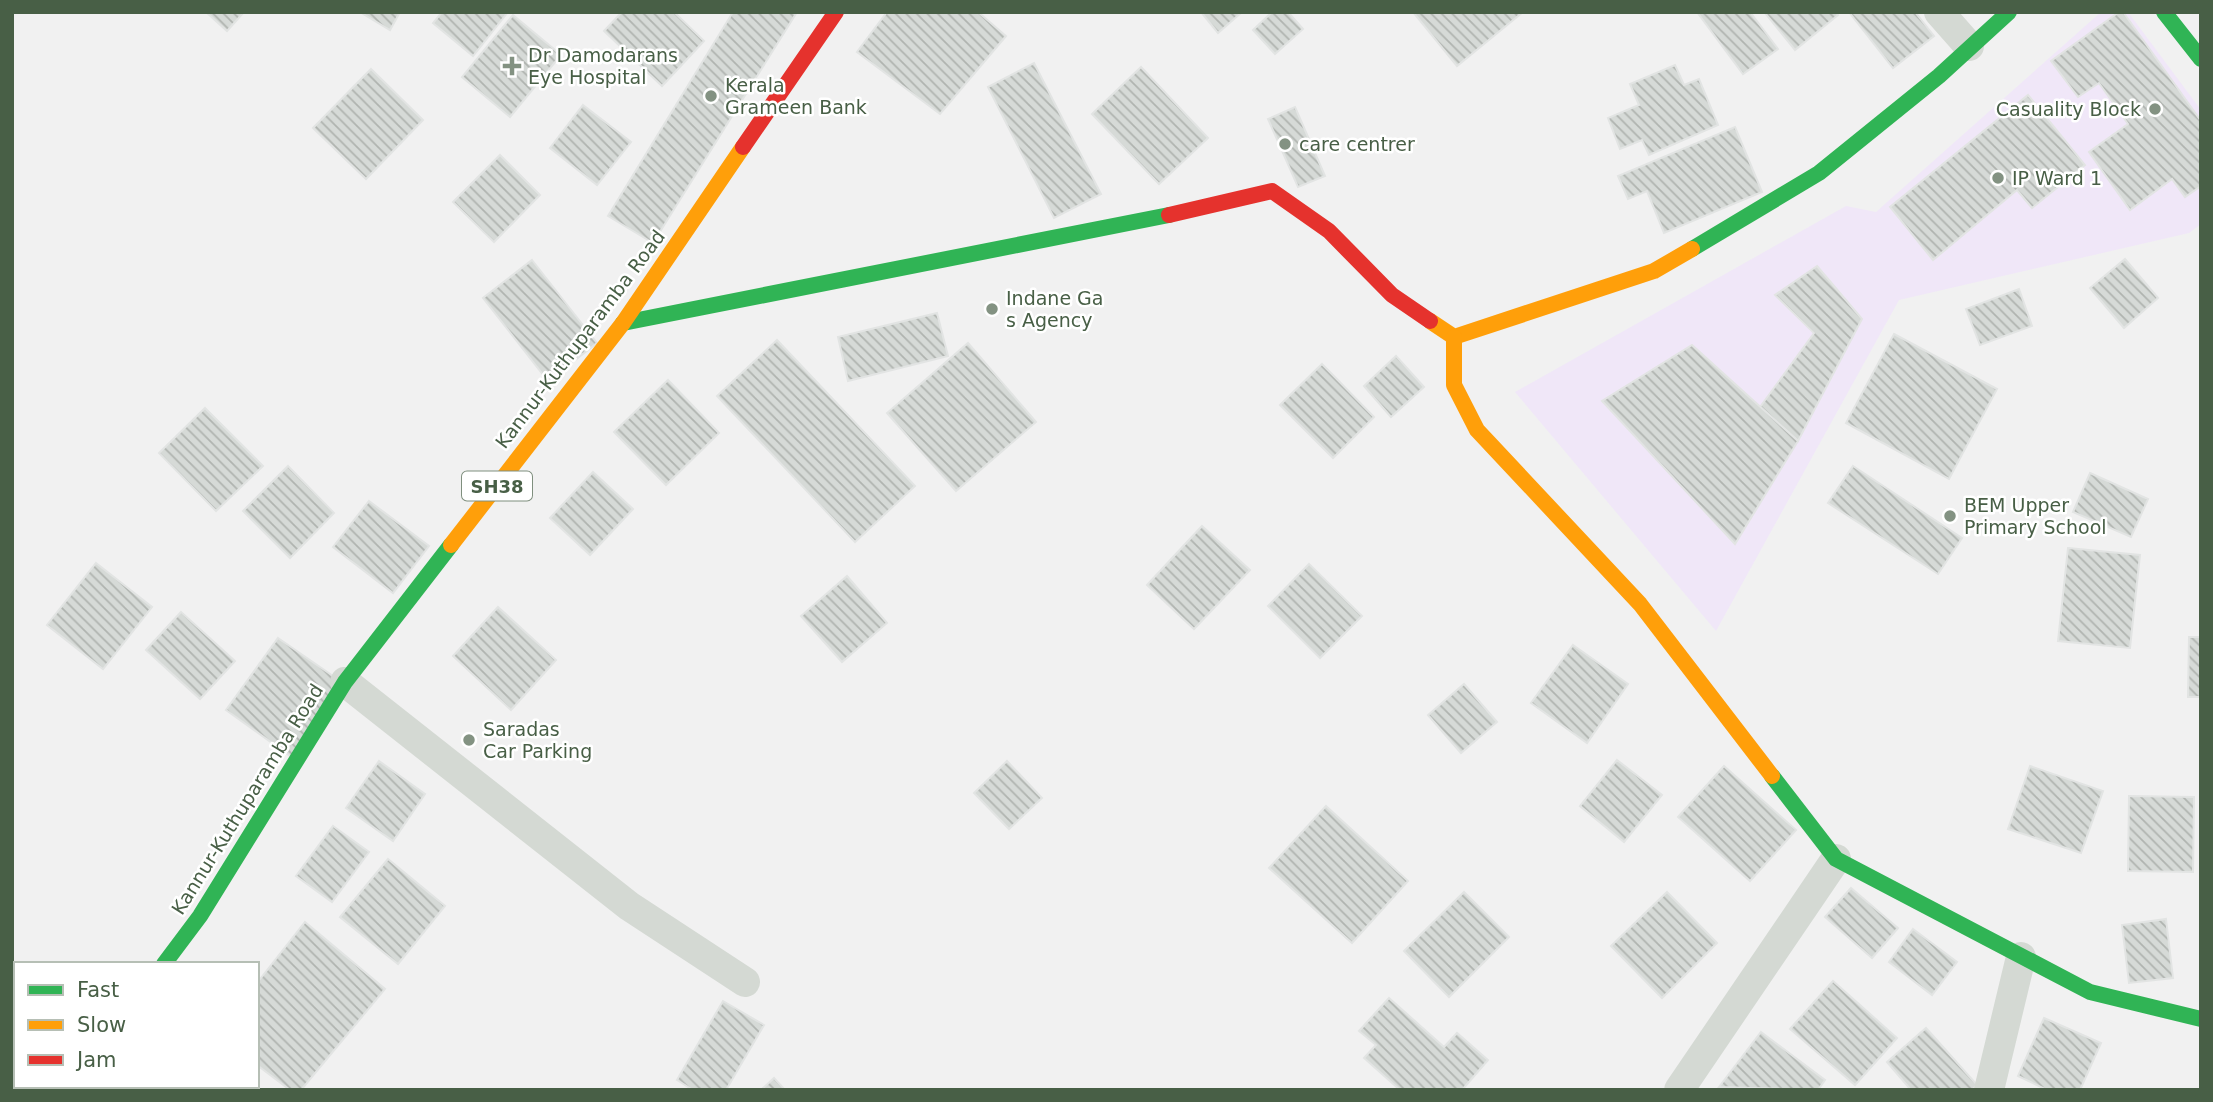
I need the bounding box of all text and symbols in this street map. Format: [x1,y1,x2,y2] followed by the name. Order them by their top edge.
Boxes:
[528,44,678,88] place label: Dr Damodarans Eye Hospital
[502,56,522,76] marker: Dr Damodarans Eye Hospital
[725,74,867,118] place label: Kerala Grameen Bank
[703,88,719,104] marker: Kerala Grameen Bank
[1996,98,2141,120] place label: Casuality Block
[2147,101,2163,117] marker: Casuality Block
[1299,133,1415,155] place label: care centrer
[1277,136,1293,152] marker: care centrer
[2012,167,2102,189] place label: IP Ward 1
[1990,170,2006,186] marker: IP Ward 1
[491,226,669,452] street label: Kannur-Kuthuparamba Road
[1006,287,1104,331] place label: Indane Ga s Agency
[984,301,1000,317] marker: Indane Ga s Agency
[462,472,532,500] road number: SH38
[1964,494,2107,538] place label: BEM Upper Primary School
[1942,508,1958,524] marker: BEM Upper Primary School
[167,680,327,918] street label: Kannur-Kuthuparamba Road
[483,718,592,762] place label: Saradas Car Parking
[461,732,477,748] marker: Saradas Car Parking
[14,962,259,1088] legend
[77,978,119,1002] text: Fast
[77,1013,126,1037] text: Slow
[75,1048,117,1072] text: Jam

